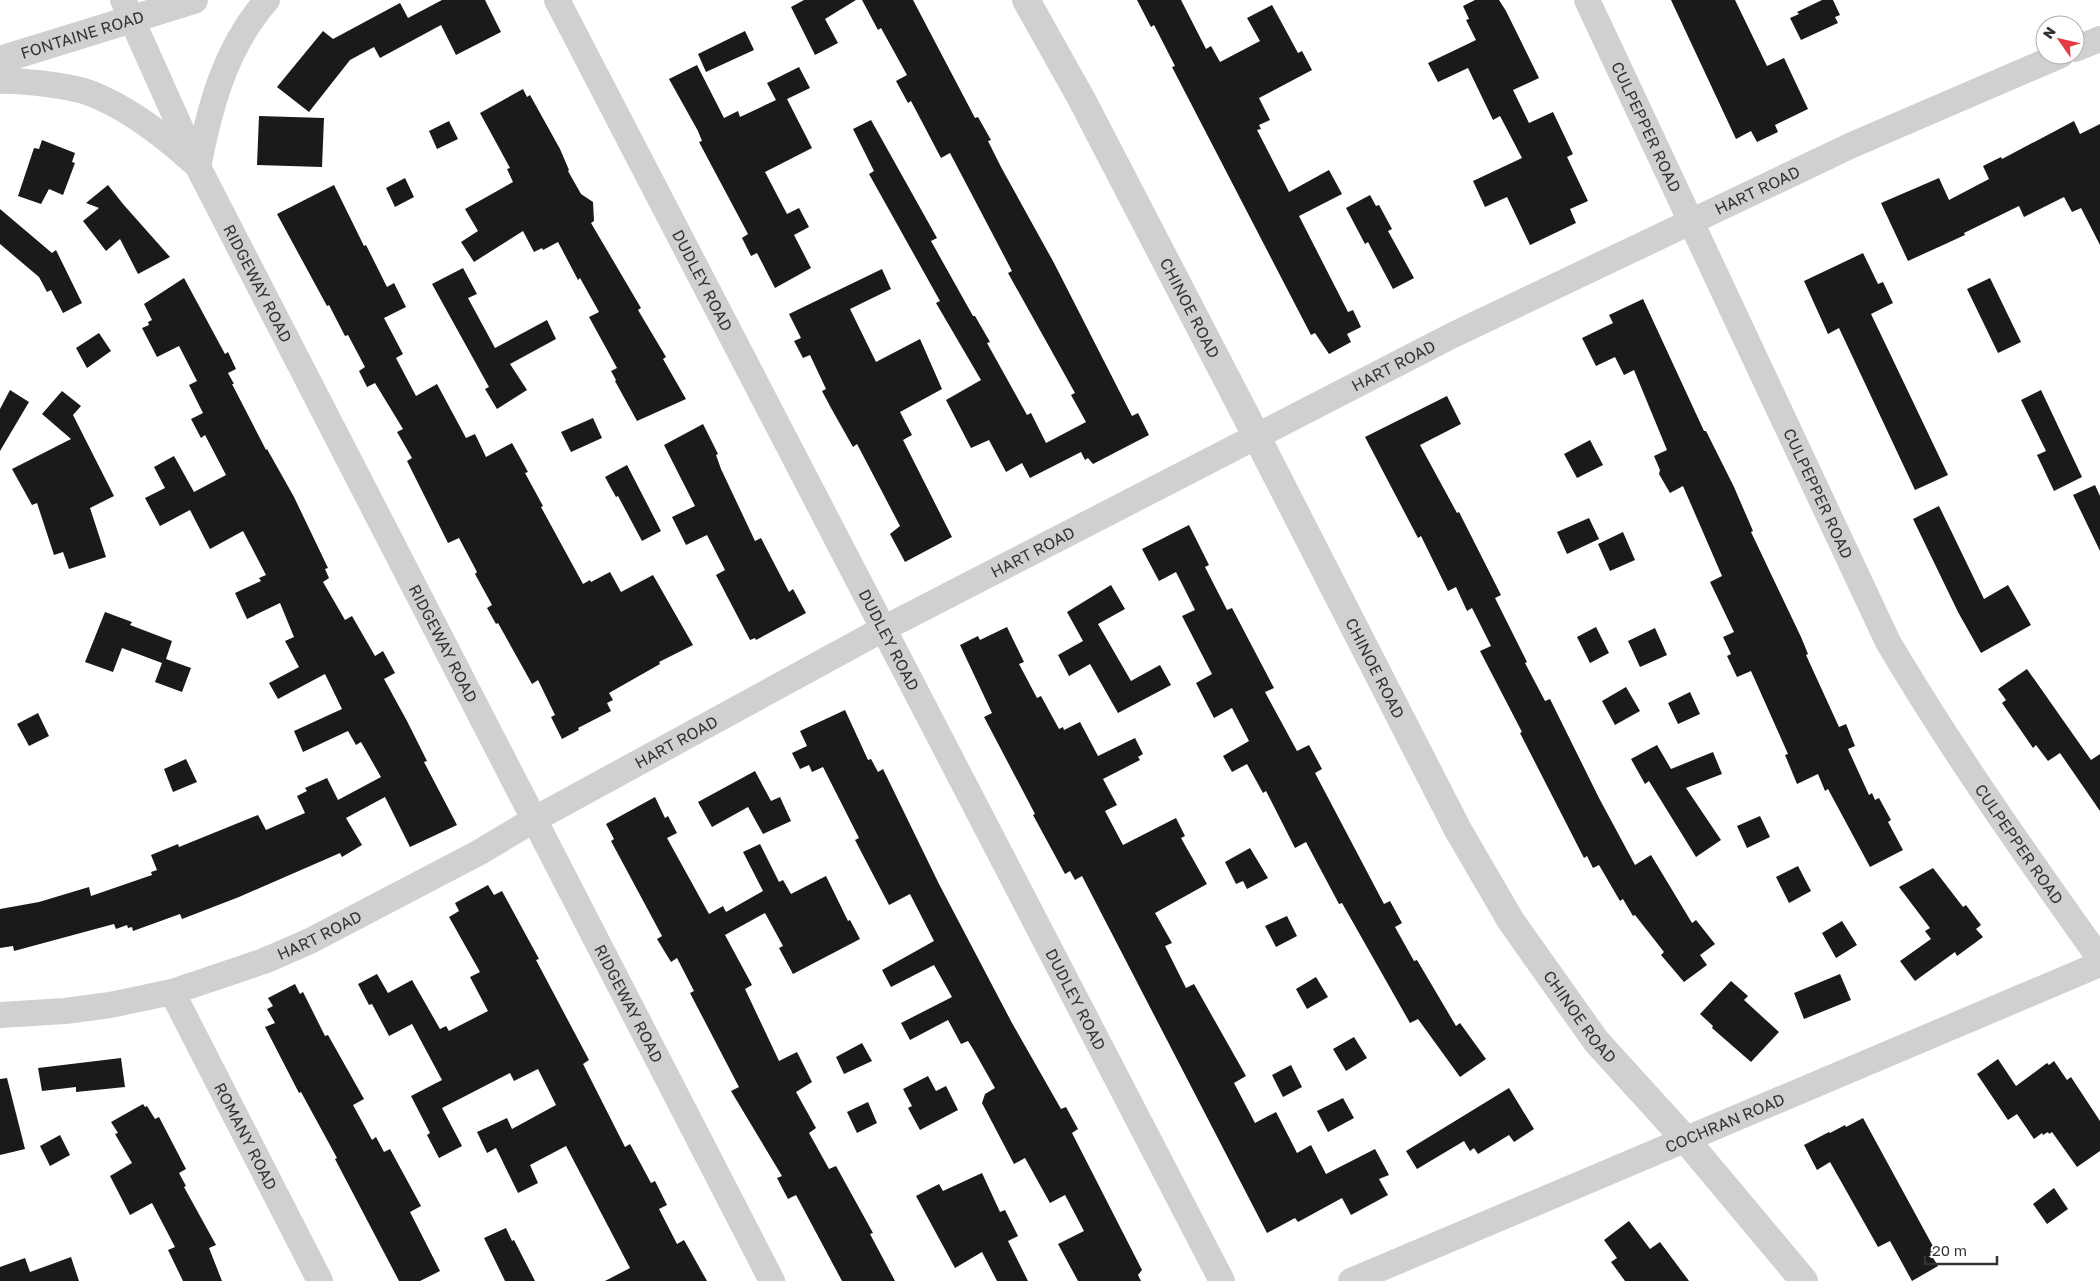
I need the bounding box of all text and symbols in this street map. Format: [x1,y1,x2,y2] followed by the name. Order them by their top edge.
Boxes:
[18,6,146,63] street label: FONTAINE ROAD
[2035,15,2085,65] north arrow
[2039,23,2059,42] text: N
[1607,58,1686,195] street label: CULPEPPER ROAD
[1711,161,1803,219] street label: HART ROAD
[219,221,297,346] street label: RIDGEWAY ROAD
[668,226,737,335] street label: DUDLEY ROAD
[1156,254,1224,362] street label: CHINOE ROAD
[1348,336,1439,396] street label: HART ROAD
[1779,425,1858,562] street label: CULPEPPER ROAD
[987,522,1078,582] street label: HART ROAD
[405,581,482,706] street label: RIDGEWAY ROAD
[855,586,924,694] street label: DUDLEY ROAD
[1341,615,1409,722] street label: CHINOE ROAD
[631,711,721,773] street label: HART ROAD
[1971,780,2068,908] street label: CULPEPPER ROAD
[274,906,365,964] street label: HART ROAD
[590,941,668,1066] street label: RIDGEWAY ROAD
[1041,945,1110,1054] street label: DUDLEY ROAD
[1539,966,1621,1067] street label: CHINOE ROAD
[210,1079,282,1193] street label: ROMANY ROAD
[1662,1089,1788,1157] street label: COCHRAN ROAD
[1925,1234,1998,1266] scale bar
[1932,1241,1967,1259] text: 20 m

